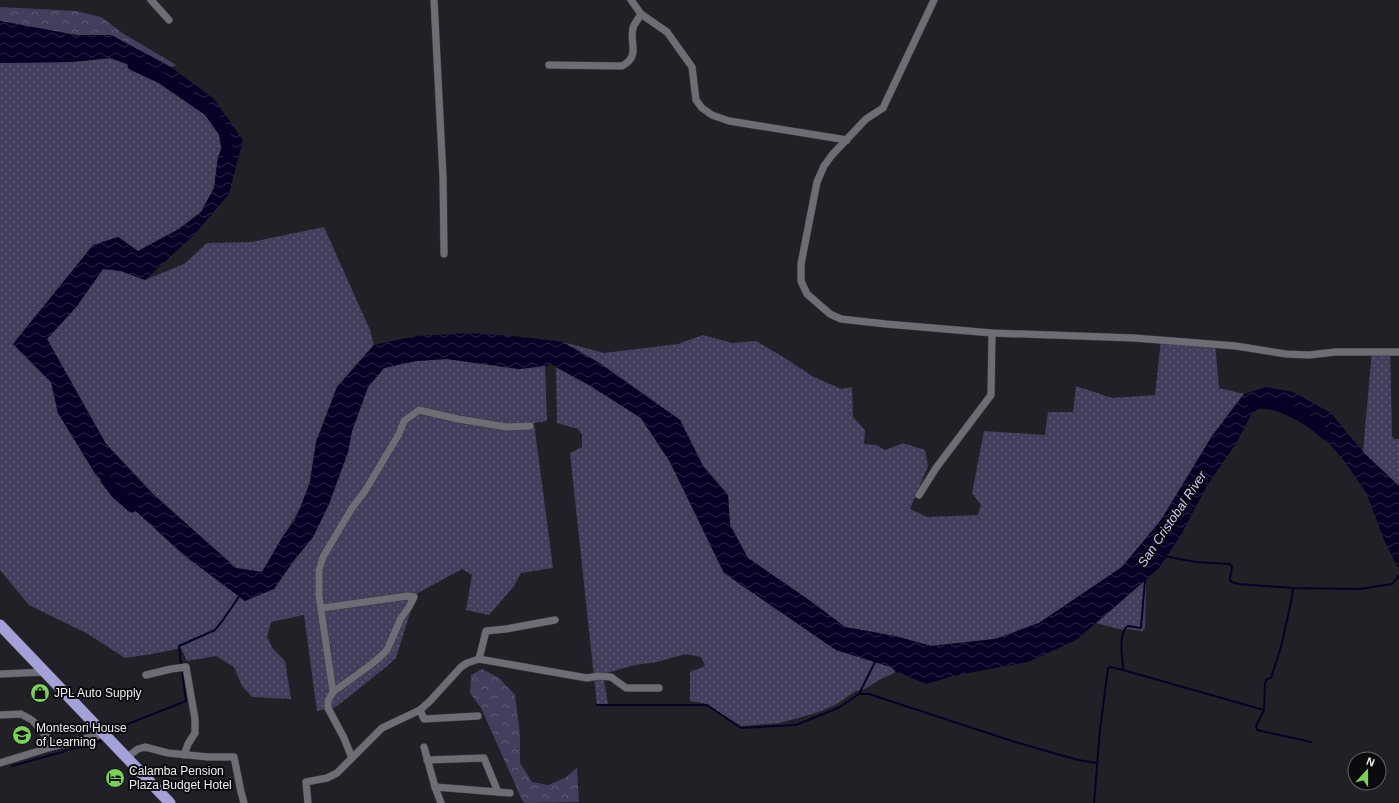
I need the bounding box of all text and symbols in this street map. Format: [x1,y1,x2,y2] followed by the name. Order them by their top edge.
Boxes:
[1134,468,1210,570] water label: San Cristobal River
[29,682,51,704] shop icon: JPL Auto Supply
[54,686,142,700] place label: JPL Auto Supply
[36,721,127,749] place label: Montesori House of Learning
[11,724,33,746] school or university icon: Montesori House of Learning
[1347,751,1387,791] north arrow
[1365,755,1376,769] text: N
[129,764,232,792] place label: Calamba Pension Plaza Budget Hotel
[104,767,126,789] hotel icon: Calamba Pension Plaza Budget Hotel

